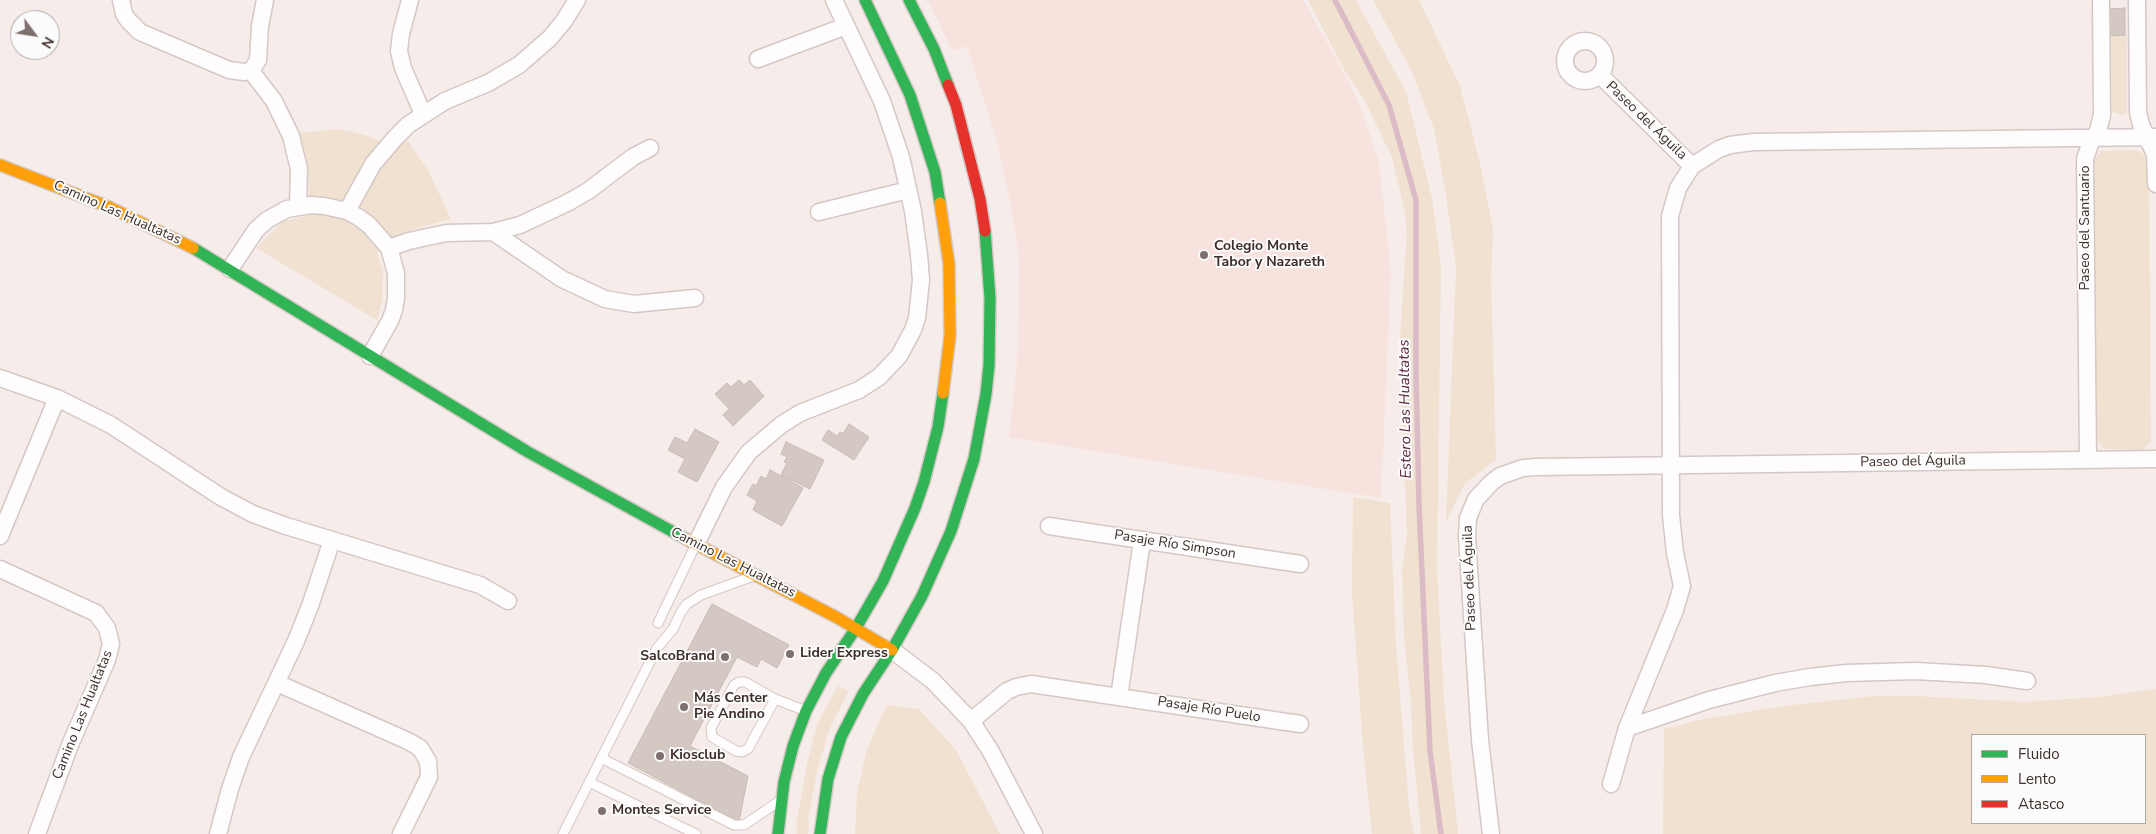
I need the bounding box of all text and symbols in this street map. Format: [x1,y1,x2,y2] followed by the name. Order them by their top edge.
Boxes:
[10,10,60,60] north arrow
[37,33,58,52] text: N
[1602,78,1690,164] street label: Paseo del Águila
[2078,165,2094,291] street label: Paseo del Santuario
[51,177,183,249] street label: Camino Las Hualtatas
[1214,239,1325,272] place label: Colegio Monte Tabor y Nazareth
[1198,249,1210,261] marker: Colegio Monte Tabor y Nazareth
[1396,339,1416,479] water label: Estero Las Hualtatas
[1860,453,1966,471] street label: Paseo del Águila
[668,524,798,602] street label: Camino Las Hualtatas
[1460,525,1480,631] street label: Paseo del Águila
[1113,527,1237,563] street label: Pasaje Río Simpson
[800,646,888,662] place label: Lider Express
[49,648,117,782] street label: Camino Las Hualtatas
[784,648,796,660] marker: Lider Express
[640,649,715,665] place label: SalcoBrand
[719,651,731,663] marker: SalcoBrand
[694,691,768,724] place label: Más Center Pie Andino
[1156,694,1262,726] street label: Pasaje Río Puelo
[678,701,690,713] marker: Más Center Pie Andino
[1971,734,2146,824] legend
[2018,744,2060,764] text: Fluido
[670,748,725,764] place label: Kiosclub
[654,750,666,762] marker: Kiosclub
[2018,769,2056,789] text: Lento
[2018,794,2064,814] text: Atasco
[612,803,711,819] place label: Montes Service
[596,805,608,817] marker: Montes Service

